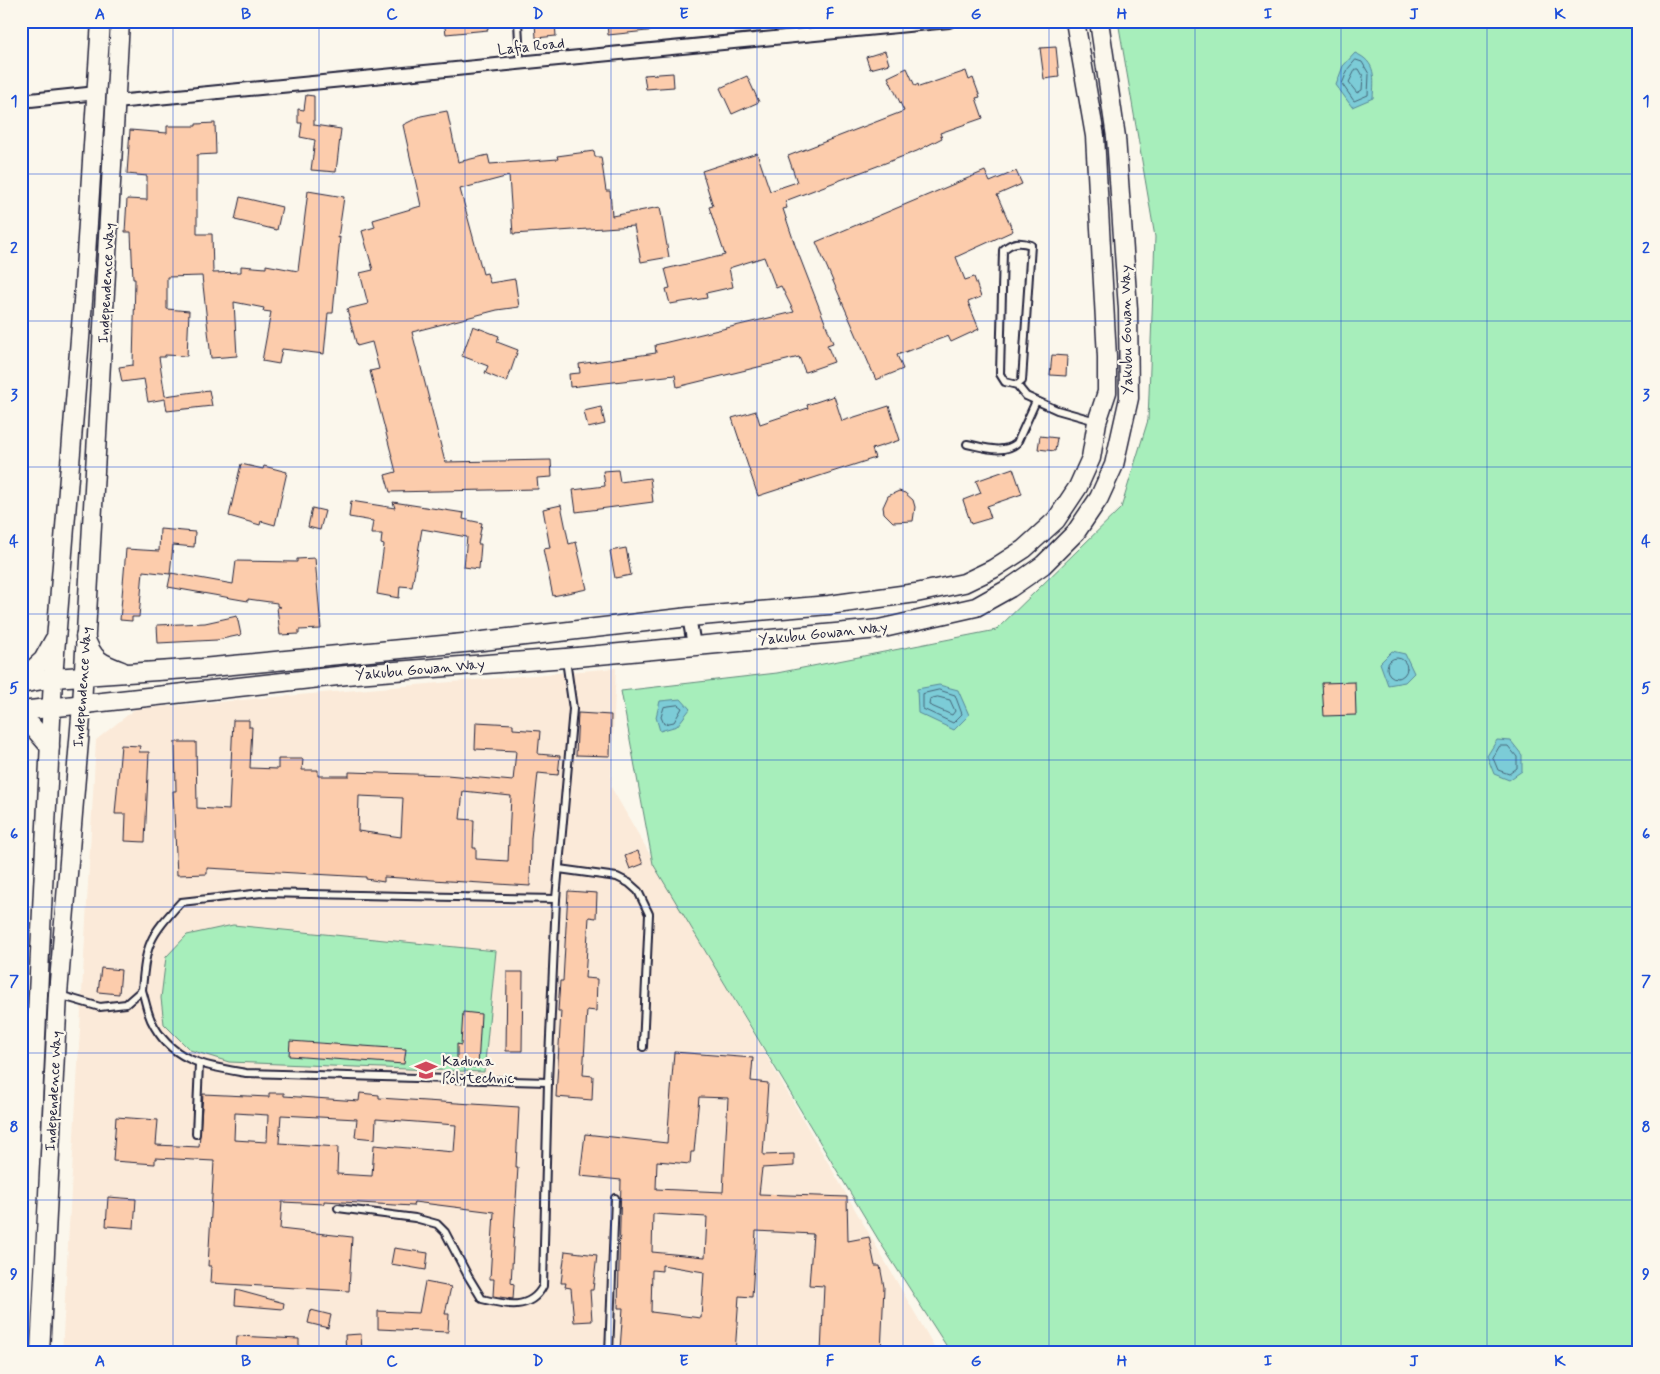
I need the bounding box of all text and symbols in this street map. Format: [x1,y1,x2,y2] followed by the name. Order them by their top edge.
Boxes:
[95,4,105,25] text: A
[241,4,251,25] text: B
[386,4,398,25] text: C
[532,4,544,25] text: D
[679,4,689,25] text: E
[826,4,835,25] text: F
[971,4,982,25] text: G
[1117,4,1128,25] text: H
[1264,4,1273,25] text: I
[1409,4,1419,25] text: J
[1554,4,1566,25] text: K
[496,34,566,60] street label: Lafia Road
[10,91,18,112] text: 1
[1642,91,1650,112] text: 1
[94,222,120,344] street label: Independence Way
[10,238,18,259] text: 2
[1642,238,1650,259] text: 2
[1116,264,1138,395] street label: Yakubu Gowan Way
[10,385,18,406] text: 3
[1642,385,1650,406] text: 3
[9,531,19,552] text: 4
[1641,531,1651,552] text: 4
[757,617,889,651] street label: Yakubu Gowan Way
[69,626,97,748] street label: Independence Way
[354,654,486,686] street label: Yakubu Gowan Way
[9,678,19,699] text: 5
[1641,678,1651,699] text: 5
[10,824,18,845] text: 6
[1642,824,1650,845] text: 6
[9,971,19,992] text: 7
[1641,971,1651,992] text: 7
[41,1030,67,1152] street label: Independence Way
[442,1052,514,1089] place label: Kaduna Polytechnic
[413,1057,439,1083] school or university icon: Kaduna Polytechnic
[9,1117,19,1138] text: 8
[1641,1117,1651,1138] text: 8
[10,1264,18,1285] text: 9
[1642,1264,1650,1285] text: 9
[95,1351,105,1372] text: A
[241,1351,251,1372] text: B
[386,1351,398,1372] text: C
[532,1351,544,1372] text: D
[679,1351,689,1372] text: E
[826,1351,835,1372] text: F
[971,1351,982,1372] text: G
[1117,1351,1128,1372] text: H
[1264,1351,1273,1372] text: I
[1409,1351,1419,1372] text: J
[1554,1351,1566,1372] text: K

